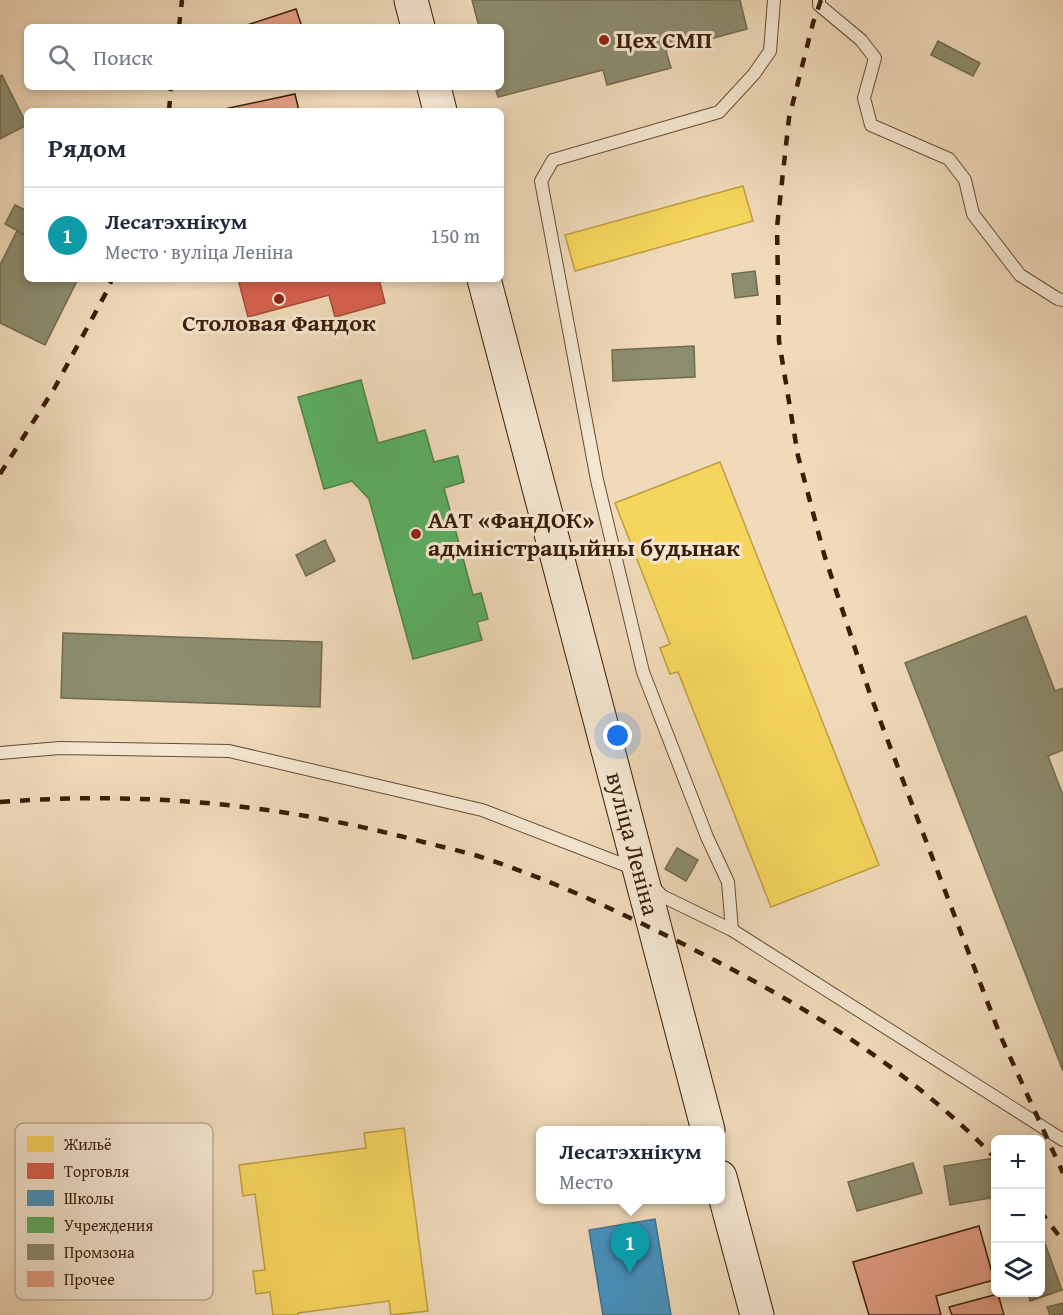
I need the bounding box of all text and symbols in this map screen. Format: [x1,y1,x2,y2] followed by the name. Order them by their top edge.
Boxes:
[616,22,712,57] place label: Цех СМП
[24,24,504,90] search box
[597,33,611,47] marker: Цех СМП
[45,41,78,74] icon: search
[93,41,153,73] text: Поиск
[48,128,126,167] text: Рядом
[105,205,247,237] text: Лесатэхнікум
[62,221,73,250] text: 1
[430,221,480,250] text: 150 m
[105,237,293,266] text: Место · вуліца Леніна
[272,292,286,306] marker: Столовая Фандок
[182,305,376,340] place label: Столовая Фандок
[428,502,740,565] place label: ААТ «ФанДОК» адміністрацыйны будынак
[409,527,423,541] marker: ААТ «ФанДОК» адміністрацыйны будынак
[603,721,632,750] your location
[598,768,669,920] street label: вуліца Леніна
[15,1123,213,1300] legend
[536,1126,725,1204] popup
[63,1132,112,1156] text: Жильё
[559,1135,702,1167] text: Лесатэхнікум
[991,1135,1045,1297] map controls
[991,1135,1045,1189] button: +
[64,1159,129,1183] text: Торговля
[559,1167,613,1196] text: Место
[64,1186,114,1210] text: Школы
[991,1189,1045,1243] button: −
[64,1213,153,1237] text: Учреждения
[610,1224,650,1273] pin: 1
[64,1240,135,1264] text: Промзона
[991,1243,1045,1297] button: layers
[64,1267,115,1291] text: Прочее

